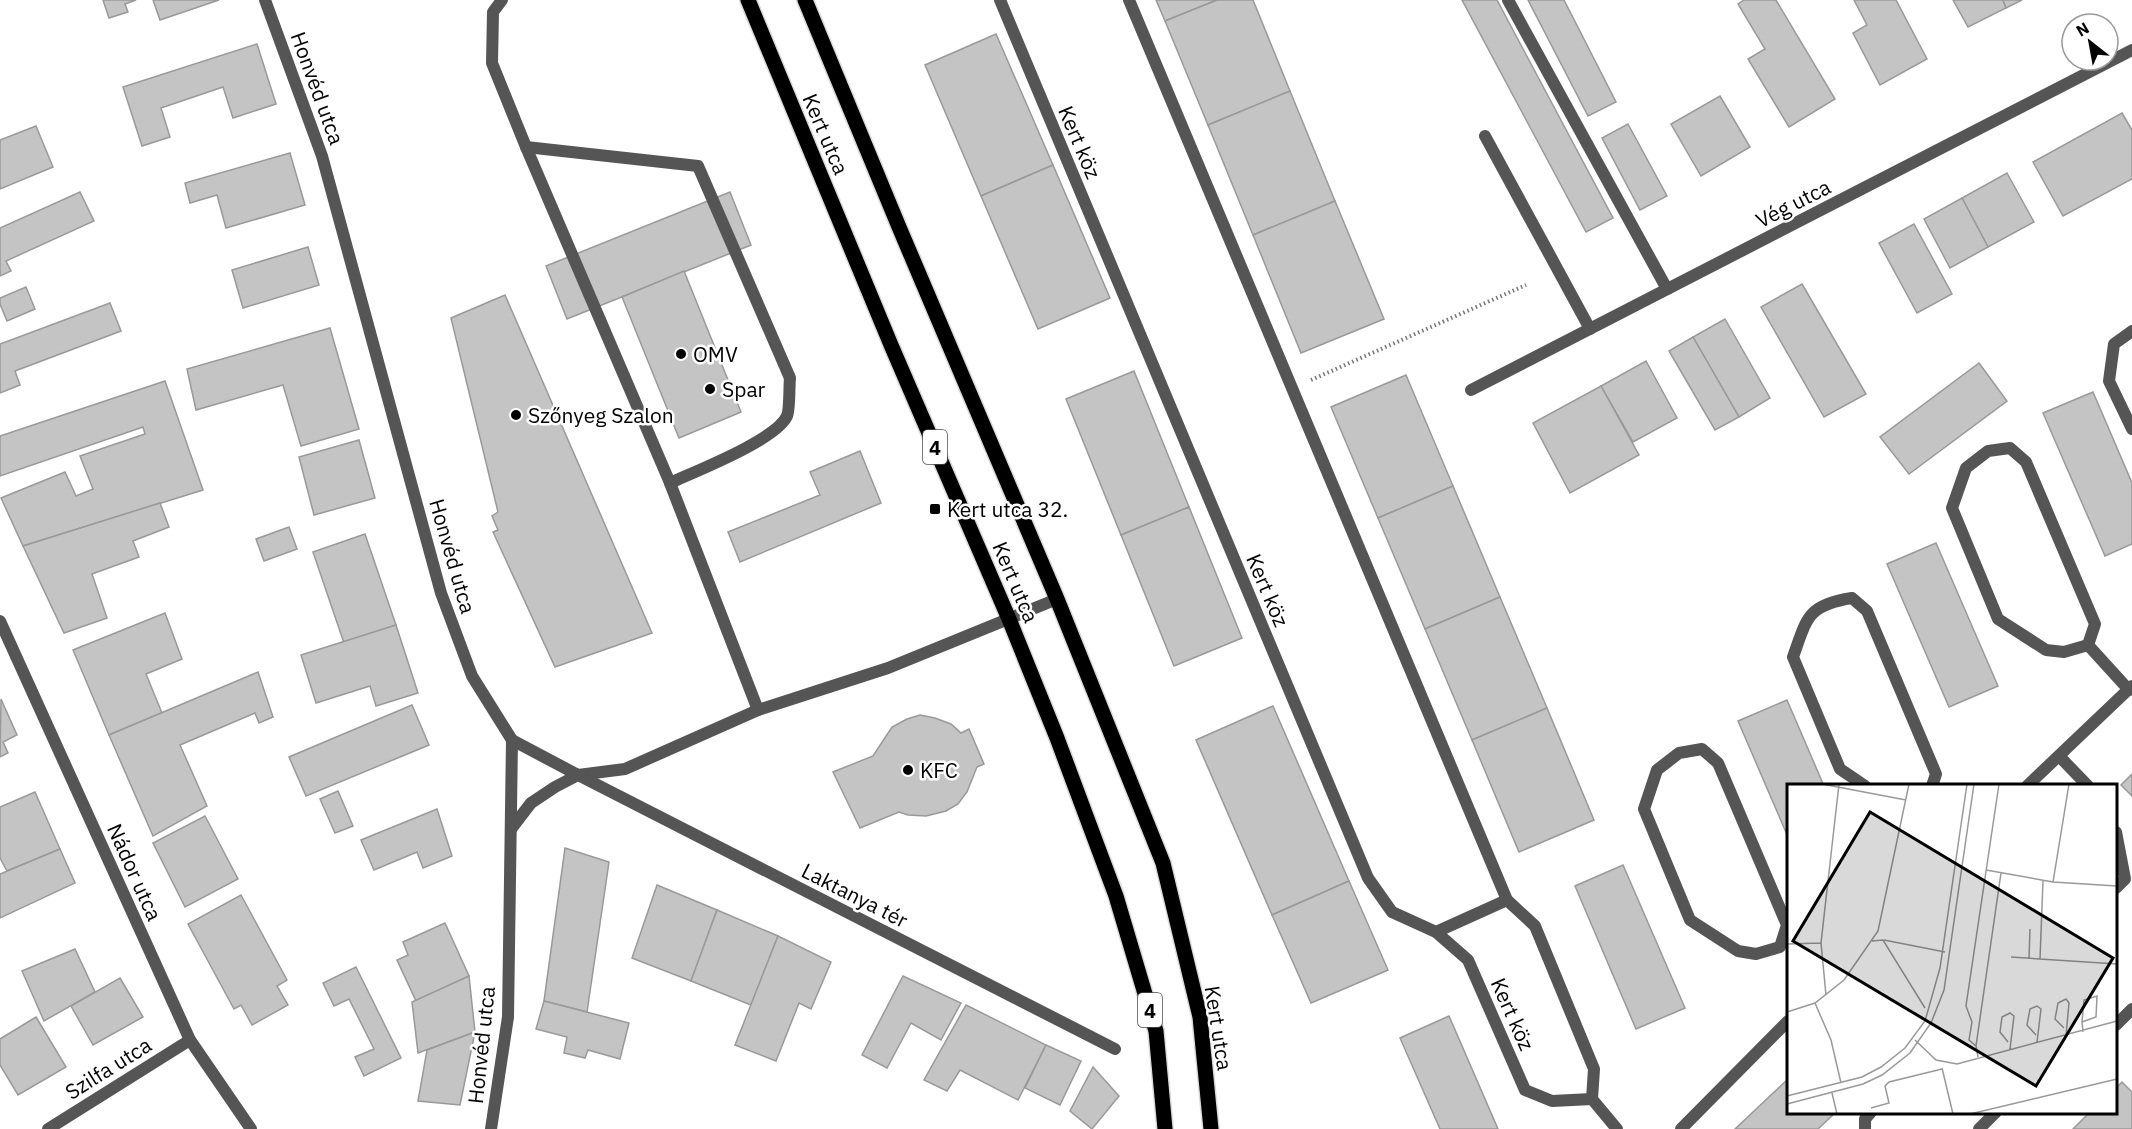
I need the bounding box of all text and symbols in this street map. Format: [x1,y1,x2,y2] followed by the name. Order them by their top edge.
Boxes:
[2060,12,2120,72] north arrow
[2072,18,2092,41] text: N
[285,28,351,148] street label: Honvéd utca
[796,89,856,179] street label: Kert utca
[1052,101,1108,183] street label: Kert köz
[1751,172,1835,234] street label: Vég utca
[693,340,738,368] place label: OMV
[674,347,688,361] marker: OMV
[722,375,766,403] place label: Spar
[703,382,717,396] marker: Spar
[528,401,674,429] place label: Szőnyeg Szalon
[509,408,523,422] marker: Szőnyeg Szalon
[923,430,947,464] road number: 4
[423,495,483,617] street label: Honvéd utca
[947,495,1068,523] place label: Kert utca 32.
[928,502,942,516] marker: Kert utca 32.
[986,537,1046,627] street label: Kert utca
[1240,549,1296,631] street label: Kert köz
[920,756,958,784] place label: KFC
[901,763,915,777] marker: KFC
[1787,784,2117,1114] inset map
[101,819,169,925] street label: Nádor utca
[797,856,913,934] street label: Laktanya tér
[1485,973,1541,1055] street label: Kert köz
[1198,984,1240,1072] street label: Kert utca
[461,985,501,1105] street label: Honvéd utca
[1138,993,1162,1027] road number: 4
[60,1030,156,1106] street label: Szilfa utca

